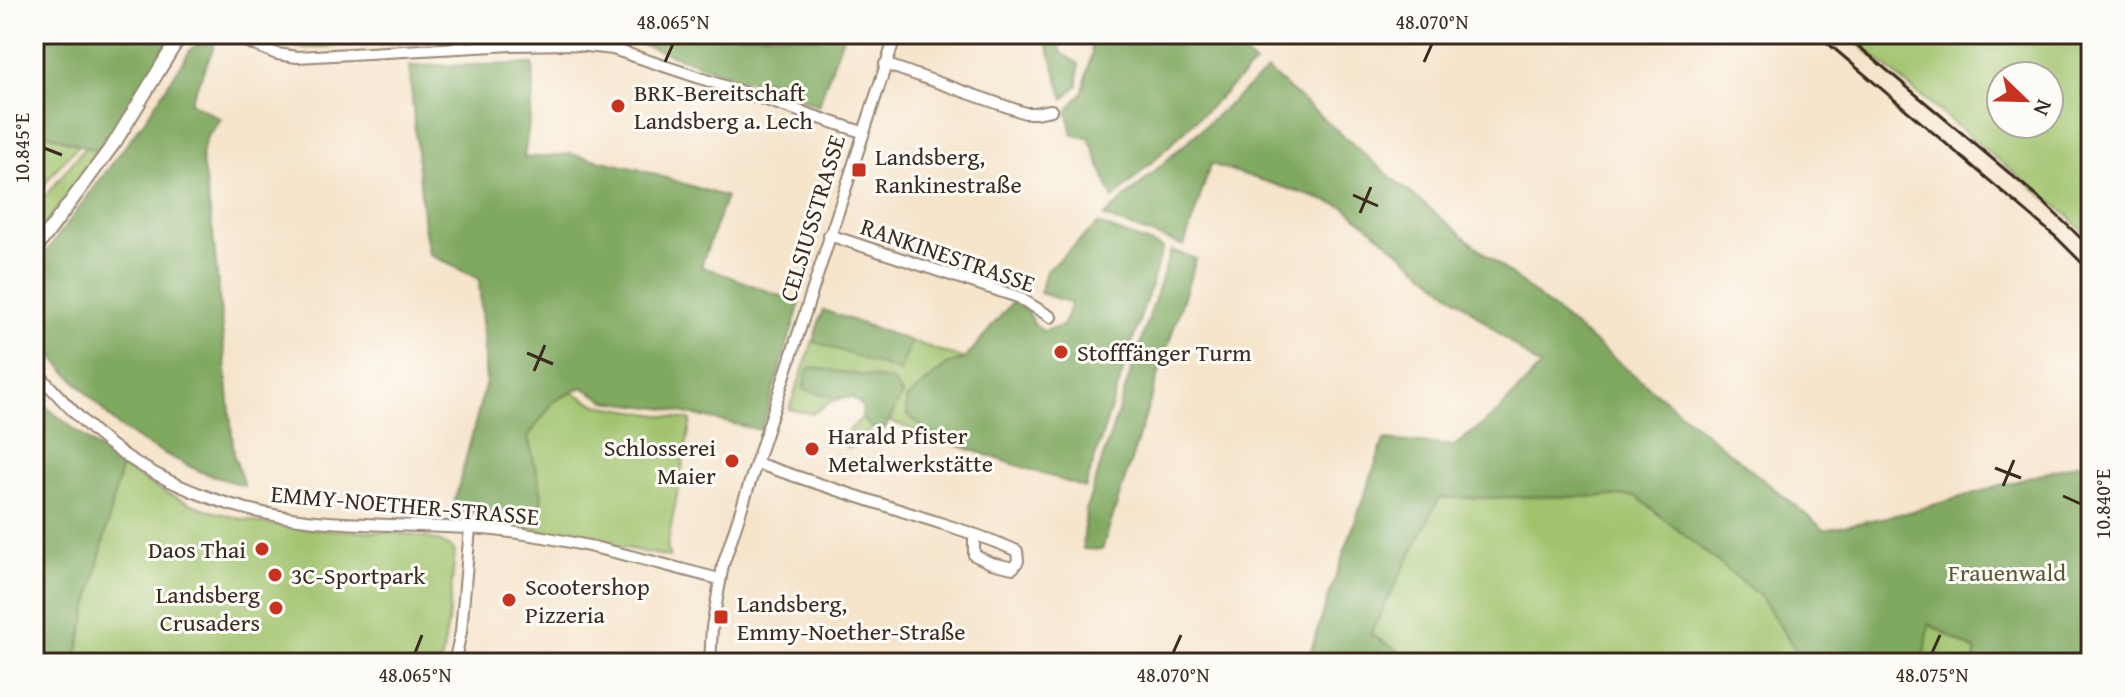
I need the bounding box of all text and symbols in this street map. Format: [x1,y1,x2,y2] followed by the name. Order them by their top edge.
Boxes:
[636,7,710,36] text: 48.065°N
[1395,7,1469,36] text: 48.070°N
[1985,60,2065,140] north arrow
[634,75,813,138] place label: BRK-Bereitschaft Landsberg a. Lech
[2026,95,2061,121] text: N
[609,97,627,115] marker: BRK-Bereitschaft Landsberg a. Lech
[7,113,36,183] text: 10.845°E
[770,130,854,306] street label: CELSIUSSTRASSE
[875,139,1022,202] place label: Landsberg, Rankinestraße
[850,161,868,179] marker: Landsberg, Rankinestraße
[856,209,1040,301] street label: RANKINESTRASSE
[1077,335,1252,370] place label: Stofffänger Turm
[1052,343,1070,361] marker: Stofffänger Turm
[828,418,993,481] place label: Harald Pfister Metalwerkstätte
[604,430,716,493] place label: Schlosserei Maier
[803,440,821,458] marker: Harald Pfister Metalwerkstätte
[723,452,741,470] marker: Schlosserei Maier
[2088,469,2117,539] text: 10.840°E
[269,476,541,534] street label: EMMY-NOETHER-STRASSE
[148,532,246,567] place label: Daos Thai
[253,540,271,558] marker: Daos Thai
[1948,555,2066,590] park label: Frauenwald
[291,558,426,593] place label: 3C-Sportpark
[266,566,284,584] marker: 3C-Sportpark
[525,569,650,632] place label: Scootershop Pizzeria
[156,577,260,640] place label: Landsberg Crusaders
[737,586,966,649] place label: Landsberg, Emmy-Noether-Straße
[500,591,518,609] marker: Scootershop Pizzeria
[267,599,285,617] marker: Landsberg Crusaders
[712,608,730,626] marker: Landsberg, Emmy-Noether-Straße
[378,660,452,689] text: 48.065°N
[1136,660,1210,689] text: 48.070°N
[1895,660,1969,689] text: 48.075°N

